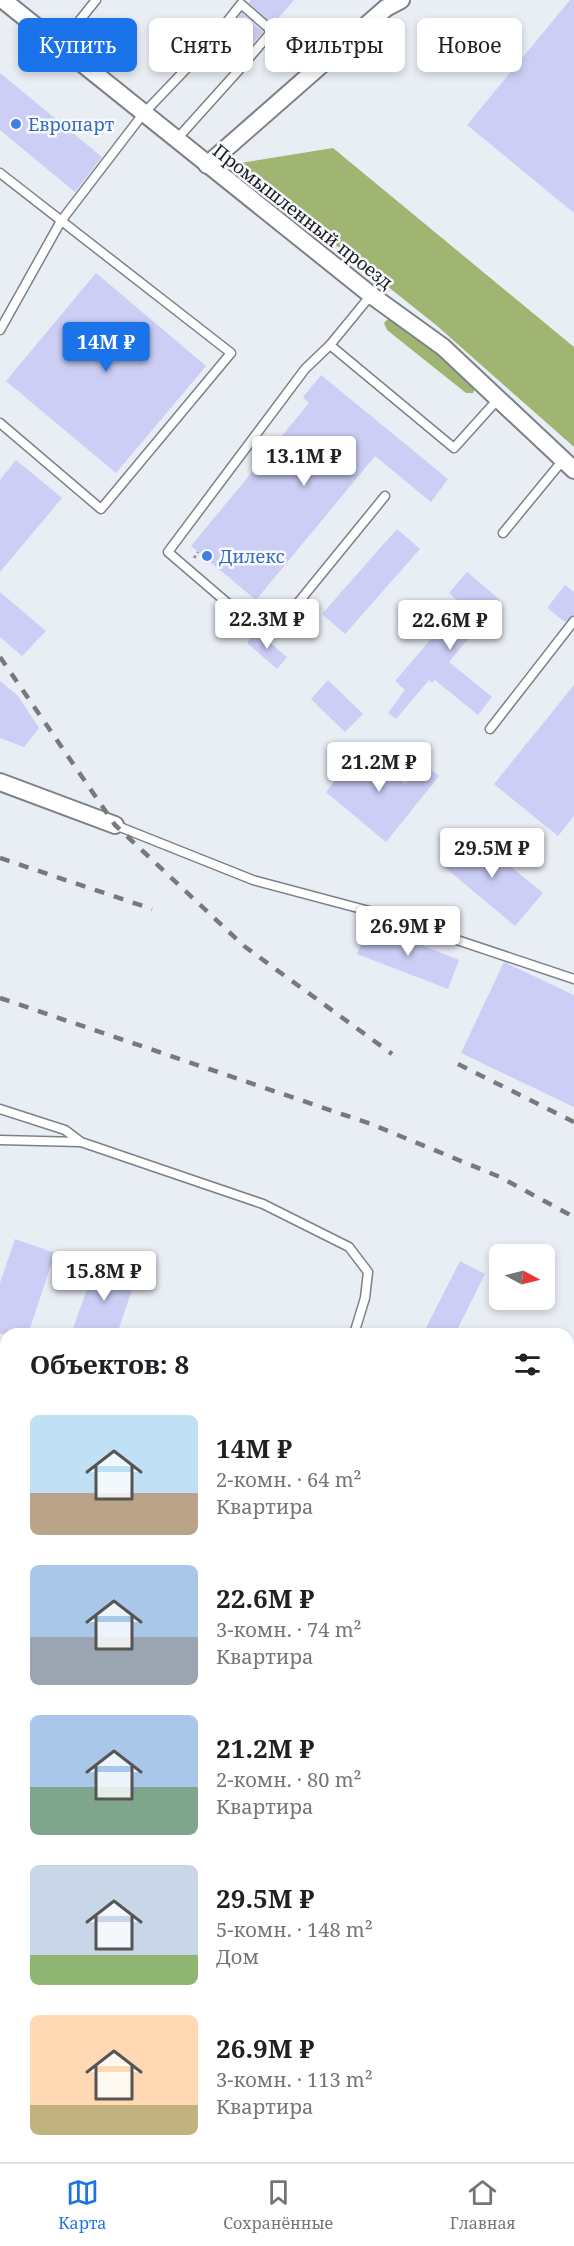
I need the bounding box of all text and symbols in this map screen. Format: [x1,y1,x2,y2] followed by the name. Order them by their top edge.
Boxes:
[18,18,137,72] chip: Купить
[149,18,253,72] chip: Снять
[265,18,405,72] chip: Фильтры
[417,18,522,72] chip: Новое
[28,112,115,136] place label: Европарт
[9,117,23,131] marker: Европарт
[208,138,398,294] street label: Промышленный проезд
[64,322,148,373] pin: 14M ₽
[77,328,135,355] text: 14M ₽
[249,436,359,487] pin: 13.1M ₽
[266,442,342,469] text: 13.1M ₽
[219,544,285,568] place label: Дилекс
[200,549,214,563] marker: Дилекс
[212,599,322,650] pin: 22.3M ₽
[395,600,505,651] pin: 22.6M ₽
[229,605,305,632] text: 22.3M ₽
[412,606,488,633] text: 22.6M ₽
[324,742,434,793] pin: 21.2M ₽
[341,748,417,775] text: 21.2M ₽
[437,828,547,879] pin: 29.5M ₽
[454,834,530,861] text: 29.5M ₽
[353,906,463,957] pin: 26.9M ₽
[370,912,446,939] text: 26.9M ₽
[489,1244,555,1310] north arrow
[489,1244,555,1310] map controls
[49,1251,159,1302] pin: 15.8M ₽
[66,1257,142,1284] text: 15.8M ₽
[30,1346,189,1382] text: Объектов: 8
[511,1348,544,1381] icon: filters
[216,1430,292,1466] text: 14M ₽
[78,1439,150,1511] icon: home
[216,1466,362,1493] text: 2-комн. · 64 m²
[216,1493,313,1520] text: Квартира
[216,1580,315,1616] text: 22.6M ₽
[78,1589,150,1661] icon: home
[216,1616,362,1643] text: 3-комн. · 74 m²
[216,1643,313,1670] text: Квартира
[216,1730,315,1766] text: 21.2M ₽
[78,1739,150,1811] icon: home
[216,1766,362,1793] text: 2-комн. · 80 m²
[216,1793,313,1820] text: Квартира
[216,1880,315,1916] text: 29.5M ₽
[78,1889,150,1961] icon: home
[216,1916,373,1943] text: 5-комн. · 148 m²
[216,1943,259,1970] text: Дом
[216,2030,315,2066] text: 26.9M ₽
[78,2039,150,2111] icon: home
[216,2066,373,2093] text: 3-комн. · 113 m²
[216,2093,313,2120] text: Квартира
[58,2176,107,2234] tab: Карта
[223,2176,333,2234] tab: Сохранённые
[450,2176,516,2234] tab: Главная

